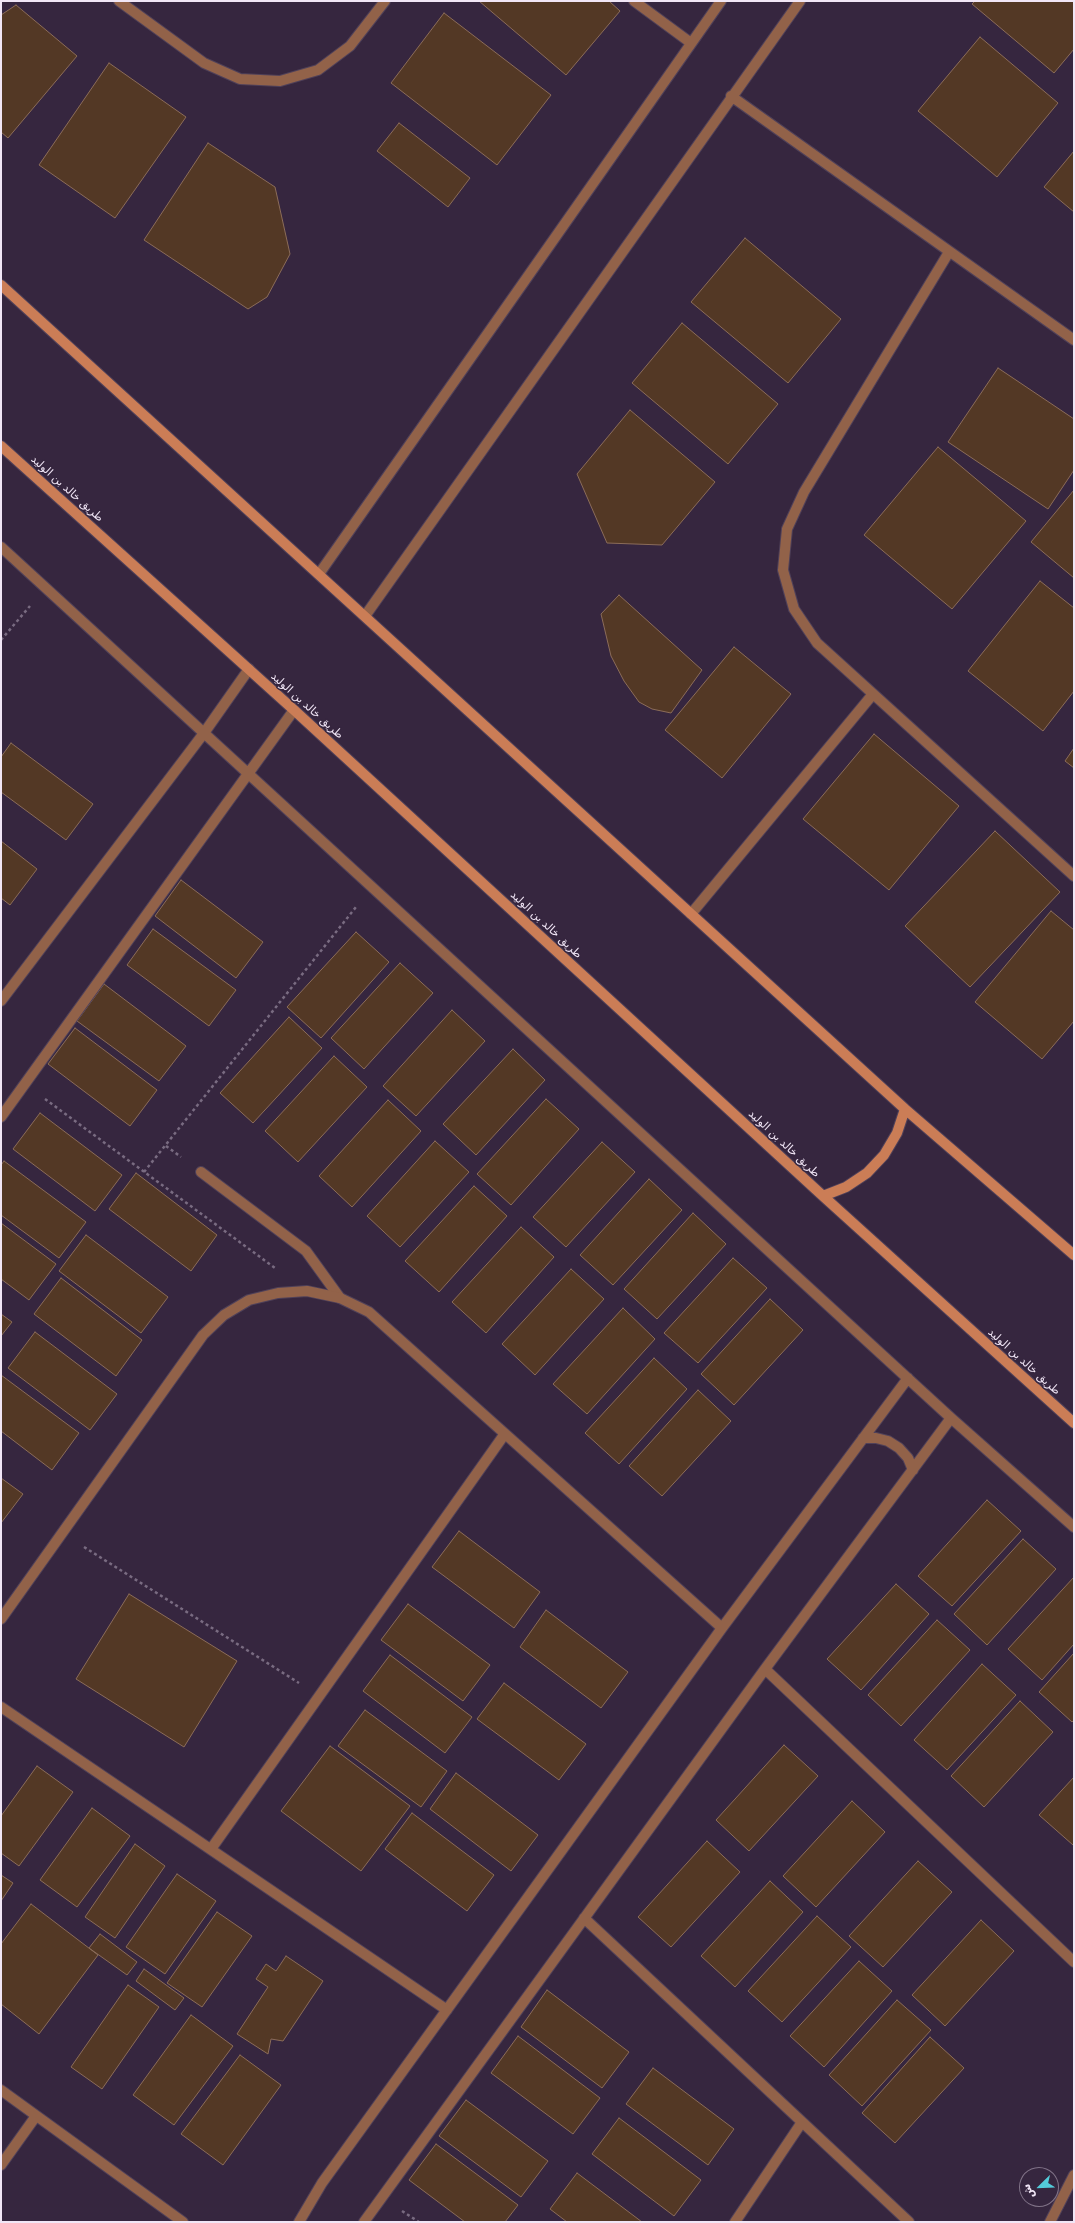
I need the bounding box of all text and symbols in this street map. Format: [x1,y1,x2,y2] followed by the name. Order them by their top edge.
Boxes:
[28,453,106,525] street label: طريق خالد بن الوليد
[268,670,346,742] street label: طريق خالد بن الوليد
[508,889,584,961] street label: طريق خالد بن الوليد
[746,1108,822,1180] street label: طريق خالد بن الوليد
[985,1326,1063,1398] street label: طريق خالد بن الوليد
[1019,2167,1059,2207] north arrow
[1019,2182,1037,2201] text: ش

